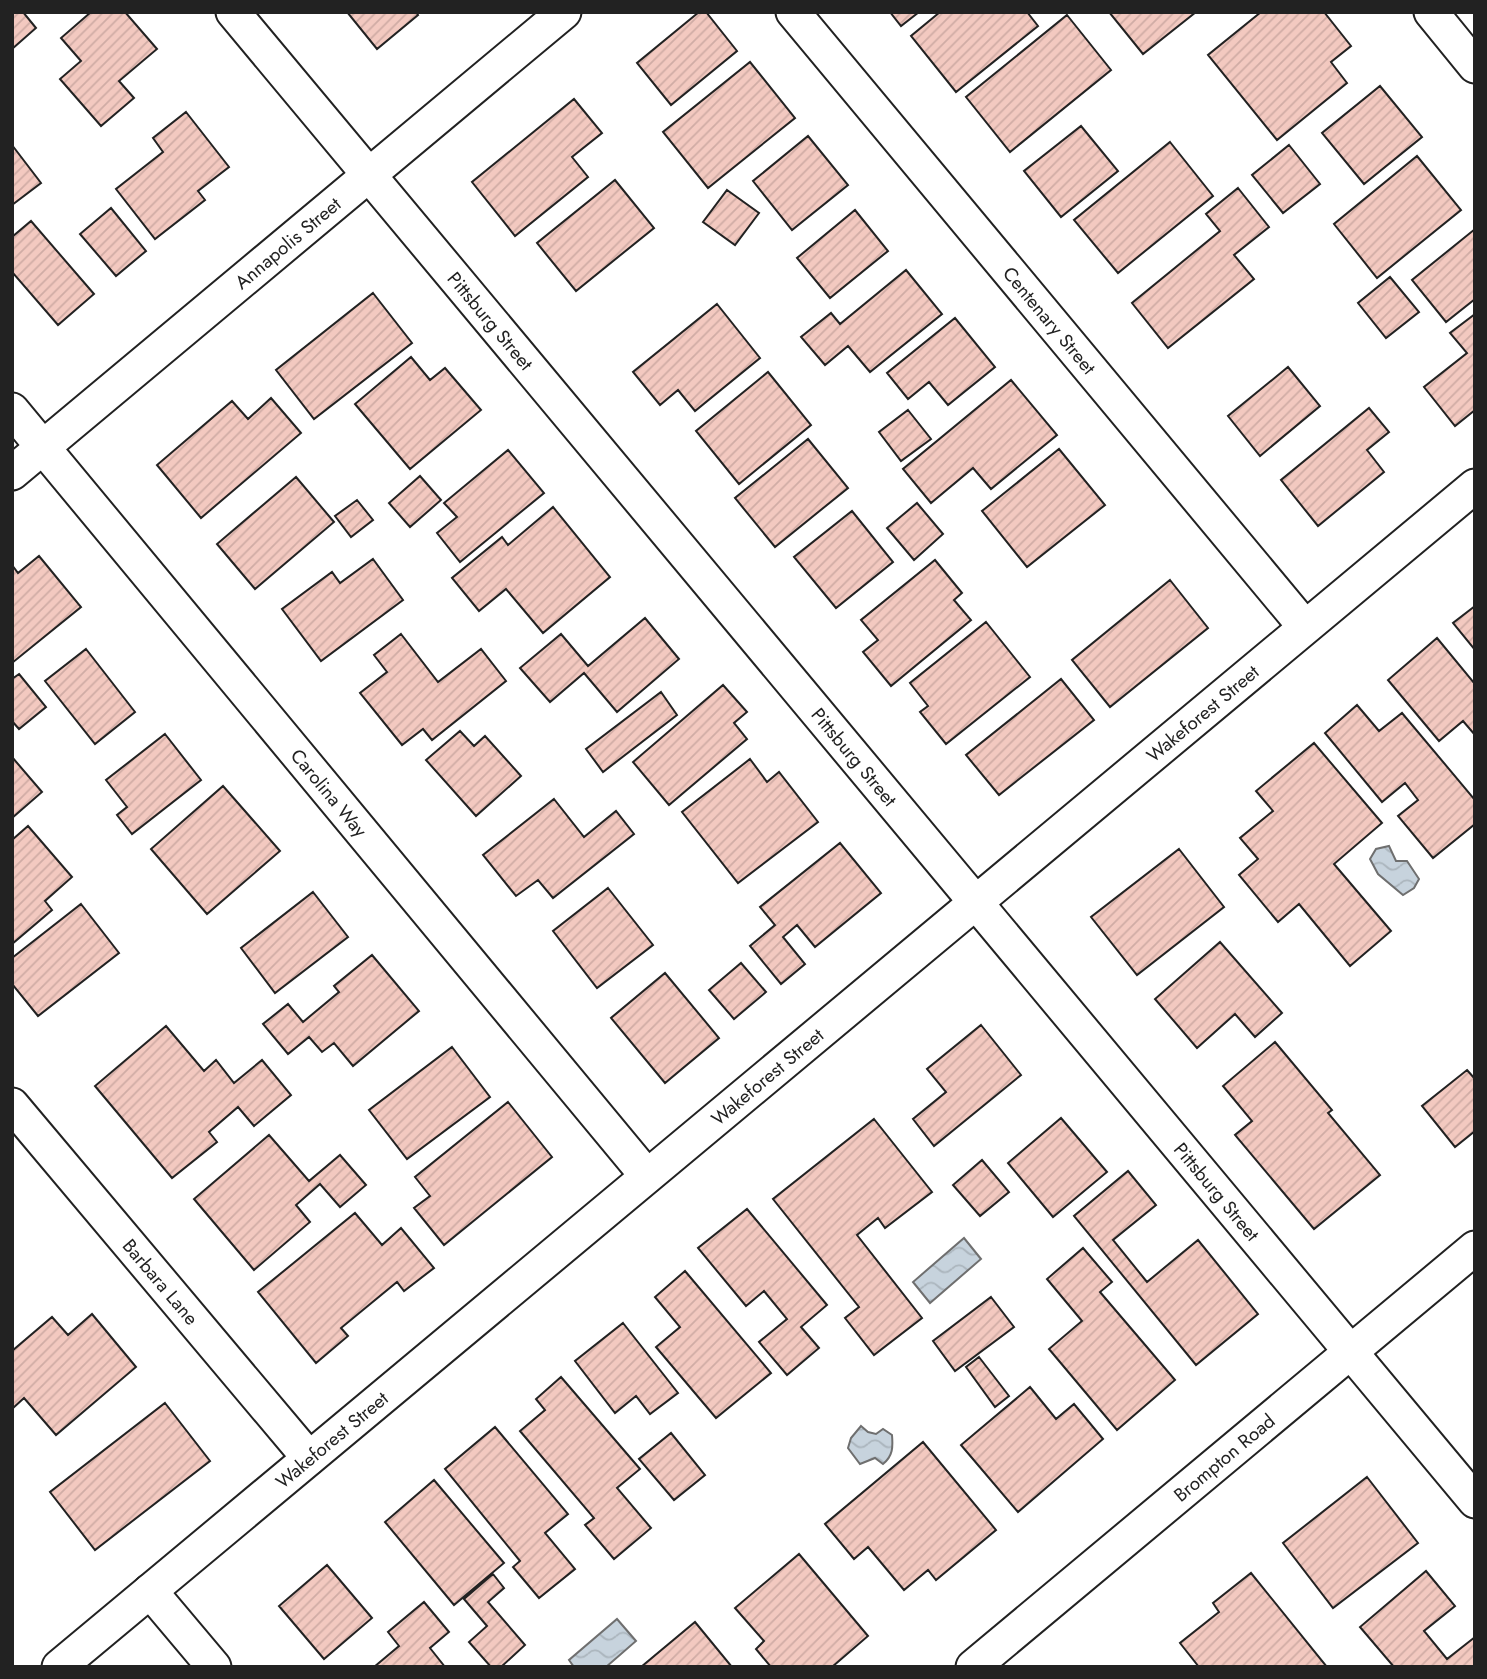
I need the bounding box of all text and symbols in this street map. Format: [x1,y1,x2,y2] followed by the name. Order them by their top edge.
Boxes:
[229,190,347,295] street label: Annapolis Street
[997,261,1103,380] street label: Centenary Street
[441,266,540,376] street label: Pittsburg Street
[1140,658,1265,768] street label: Wakeforest Street
[805,702,904,812] street label: Pittsburg Street
[285,743,374,843] street label: Carolina Way
[705,1021,829,1131] street label: Wakeforest Street
[1168,1136,1266,1247] street label: Pittsburg Street
[117,1233,205,1331] street label: Barbara Lane
[270,1384,394,1495] street label: Wakeforest Street
[1168,1407,1280,1508] street label: Brompton Road

